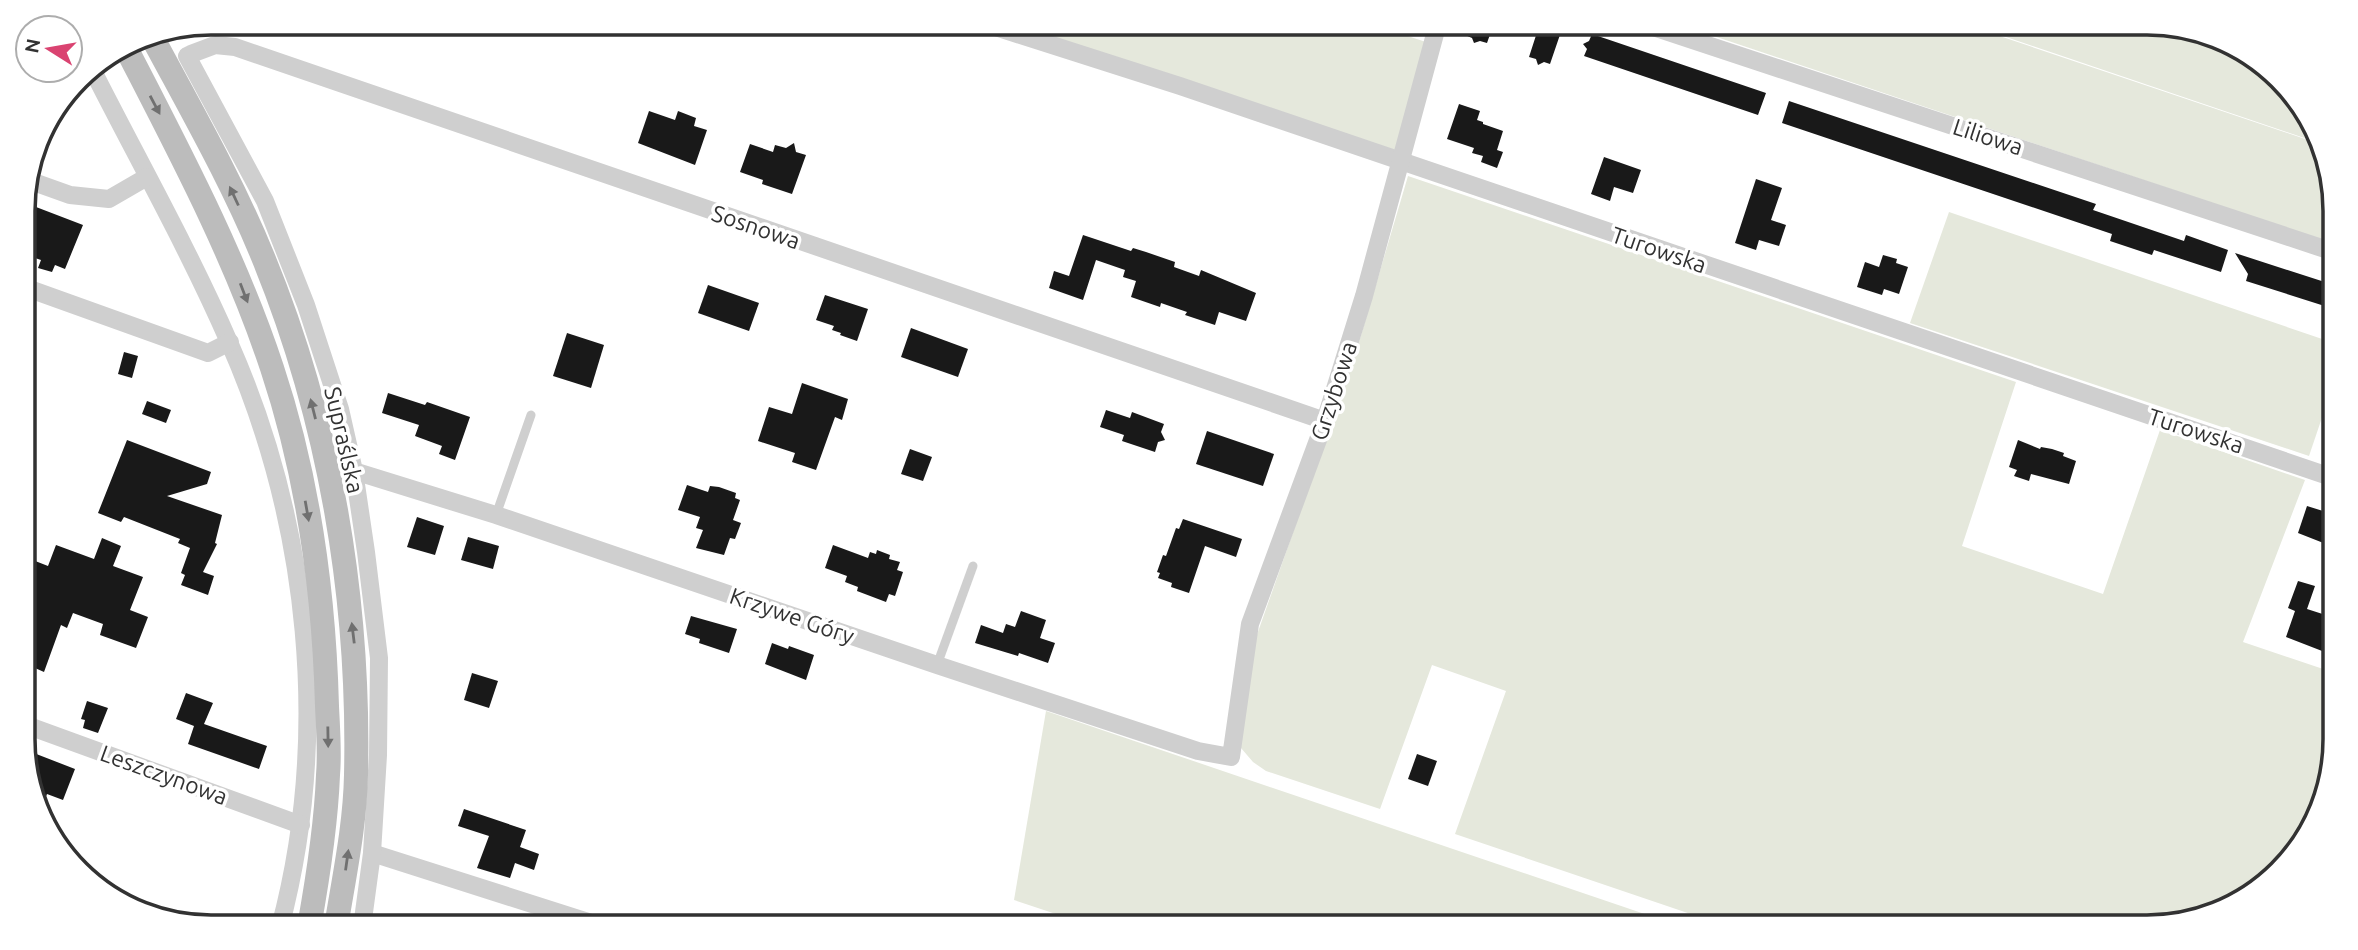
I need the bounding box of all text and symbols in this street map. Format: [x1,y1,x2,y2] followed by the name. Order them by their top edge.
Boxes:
[14,14,84,84] north arrow
[20,37,44,55] text: N
[150,95,161,115] one-way arrow
[1950,114,2026,160] street label: Liliowa
[228,186,239,207] one-way arrow
[709,200,804,253] street label: Sosnowa
[1608,222,1710,277] street label: Turowska
[239,282,250,303] one-way arrow
[1306,338,1361,443] street label: Grzybowa
[320,384,369,496] street label: Supraślska
[307,398,318,420] one-way arrow
[2145,403,2247,458] street label: Turowska
[302,500,313,522] one-way arrow
[727,583,858,648] street label: Krzywe Góry
[347,622,358,644] one-way arrow
[322,726,334,748] one-way arrow
[97,740,231,809] street label: Leszczynowa
[342,849,353,871] one-way arrow

